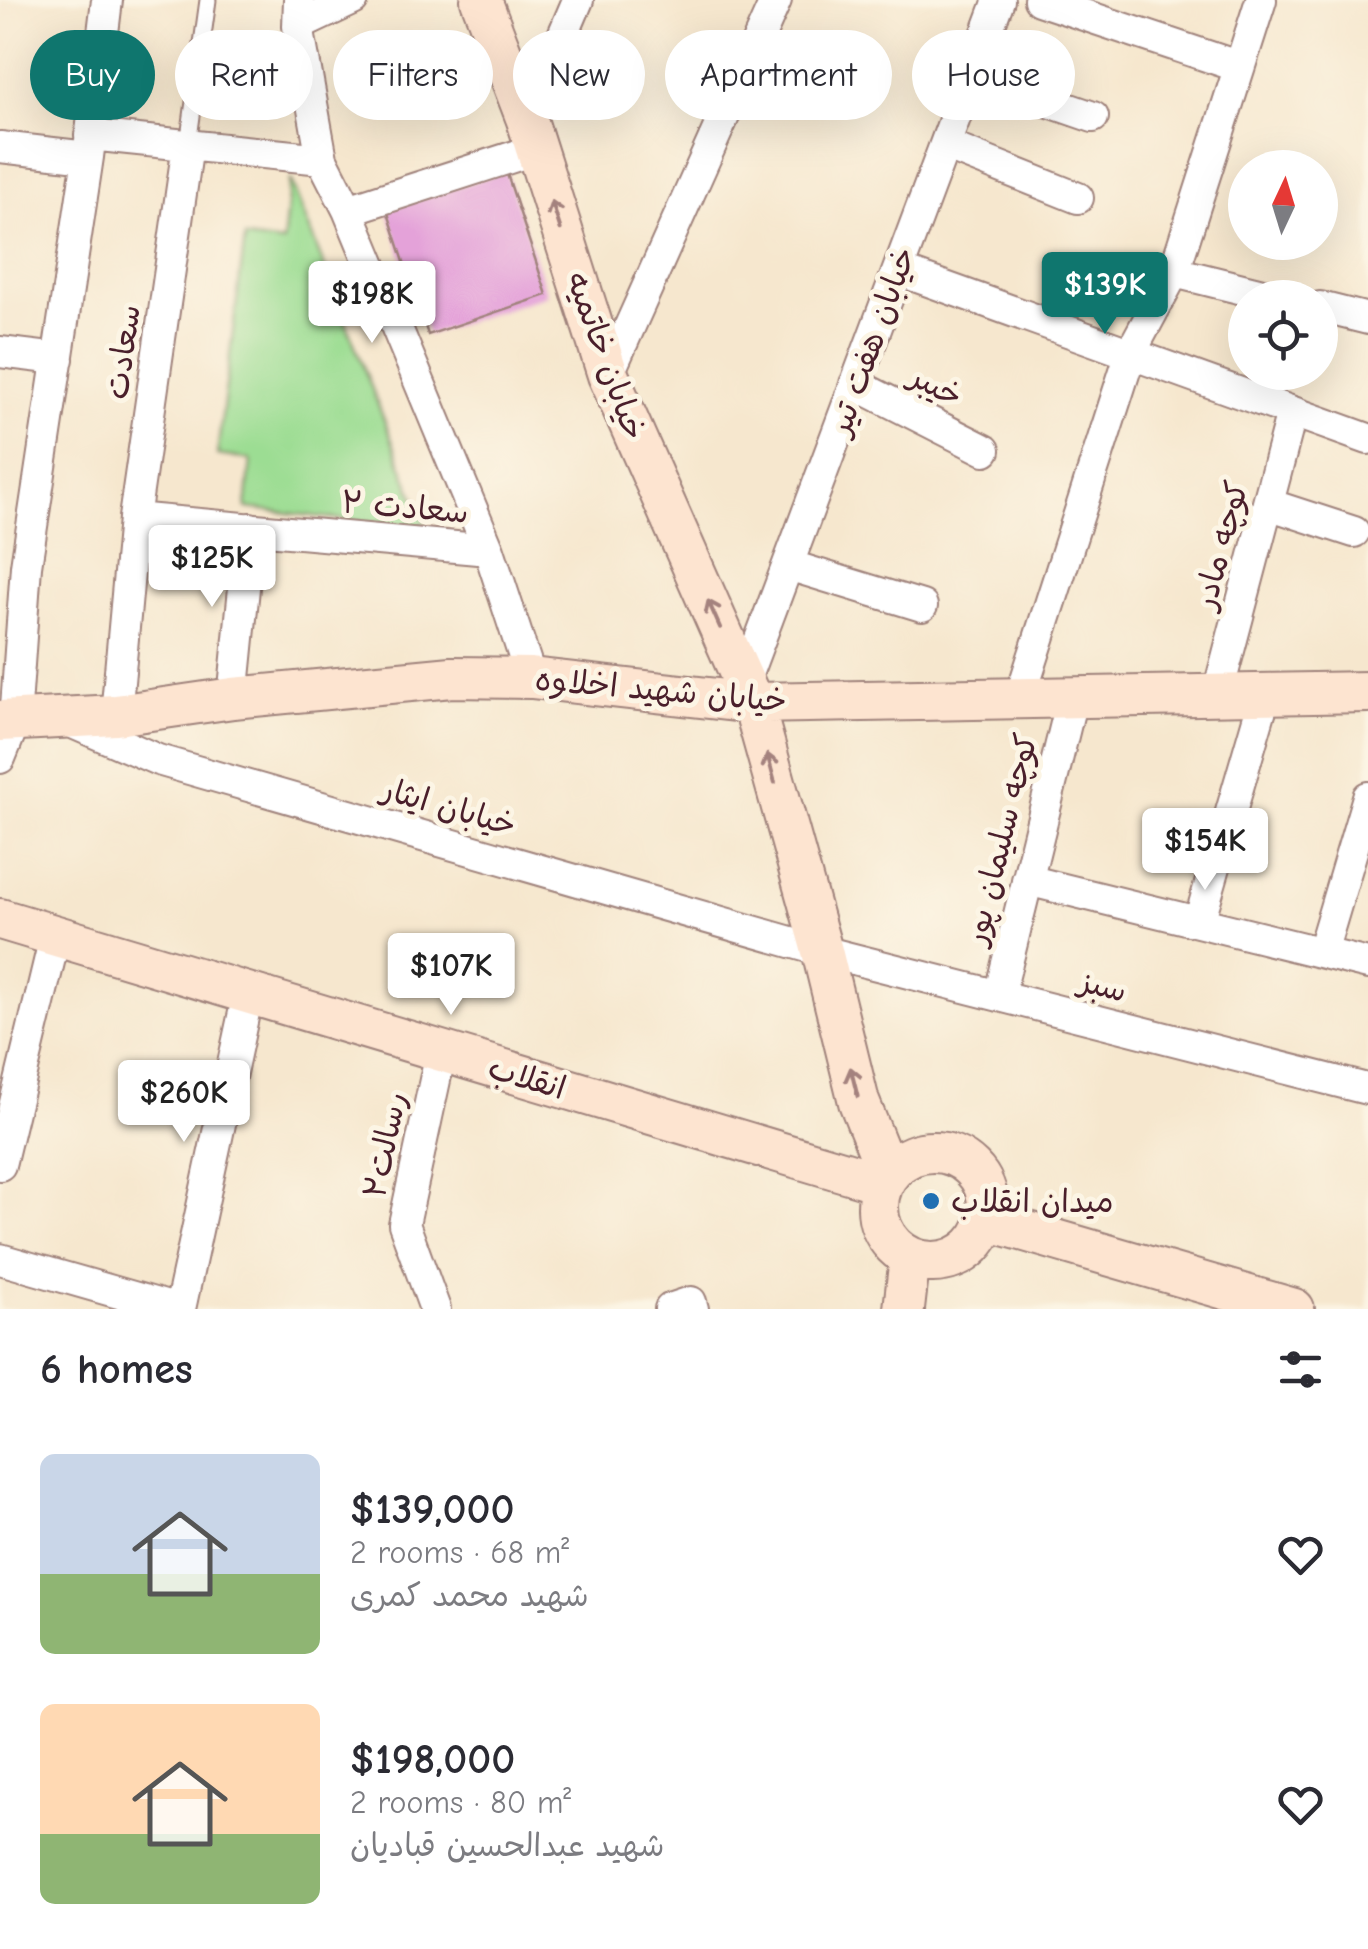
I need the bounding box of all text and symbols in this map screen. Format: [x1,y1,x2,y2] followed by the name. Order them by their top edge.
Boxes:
[30,30,155,120] chip: Buy
[175,30,313,120] chip: Rent
[333,30,493,120] chip: Filters
[513,30,645,120] chip: New
[665,30,892,120] chip: Apartment
[912,30,1075,120] chip: House
[1228,150,1338,260] north arrow
[1228,150,1338,390] map controls
[545,199,563,231] one-way arrow
[820,242,923,443] street label: خیابان هفت تیر
[1035,252,1175,337] pin: $139K
[302,261,442,346] pin: $198K
[1064,266,1146,303] text: $139K
[559,267,653,445] street label: خیابان خاتمیه
[331,275,413,312] text: $198K
[1228,280,1338,390] button: locate
[98,302,148,402] street label: سعادت
[901,356,969,415] street label: خیبر
[1185,477,1257,616] street label: کوچه مادر
[340,483,470,531] street label: سعادت ۲
[142,525,282,610] pin: $125K
[171,539,253,576] text: $125K
[704,599,722,630] one-way arrow
[534,661,788,720] street label: خیابان شهید اخلاوه
[956,730,1047,952] street label: کوچه سلیمان پور
[761,753,780,784] one-way arrow
[375,769,520,844] street label: خیابان ایثار
[1135,808,1275,893] pin: $154K
[1164,822,1246,859] text: $154K
[381,933,521,1018] pin: $107K
[410,947,492,984] text: $107K
[1072,962,1131,1010] street label: سبز
[484,1049,570,1107] street label: انقلاب
[114,1060,254,1145] pin: $260K
[844,1067,863,1098] one-way arrow
[140,1074,228,1111] text: $260K
[356,1089,414,1201] street label: رسالت۲
[951,1183,1114,1220] place label: میدان انقلاب
[920,1190,942,1212] marker: میدان انقلاب
[1273,1342,1328,1397] icon: filters
[40,1345,193,1394] text: 6 homes
[350,1485,515,1534] text: $139,000
[120,1494,240,1614] icon: home
[1273,1527,1328,1582] icon: heart
[350,1534,569,1571] text: 2 rooms · 68 m²
[350,1577,589,1614] text: شهید محمد کمری
[350,1735,515,1784] text: $198,000
[120,1744,240,1864] icon: home
[1273,1777,1328,1832] icon: heart
[350,1784,571,1821] text: 2 rooms · 80 m²
[350,1827,664,1864] text: شهید عبدالحسین قبادیان

